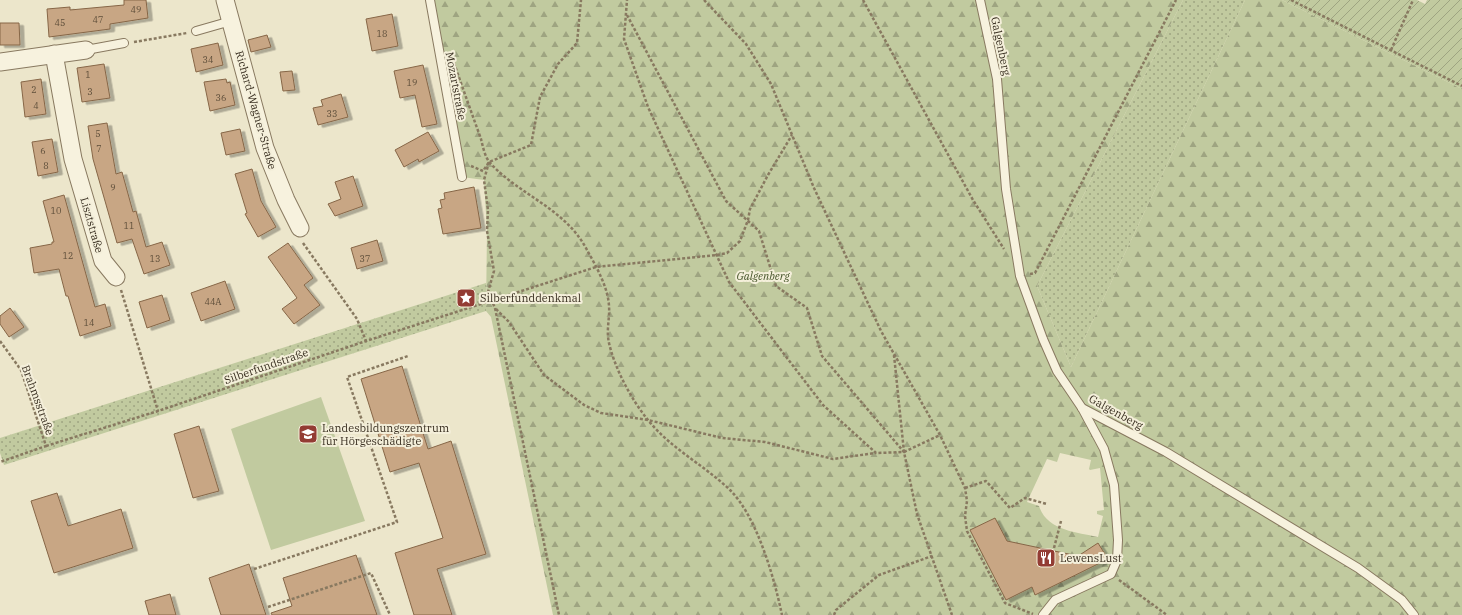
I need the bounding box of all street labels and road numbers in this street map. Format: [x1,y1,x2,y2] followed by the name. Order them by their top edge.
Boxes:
[988,15,1014,77] street label: Galgenberg
[232,49,280,171] street label: Richard-Wagner-Straße
[443,51,469,121] street label: Mozartstraße
[77,195,107,255] street label: Lisztstraße
[222,345,310,387] street label: Silberfundstraße
[19,363,57,437] street label: Brahmsstraße
[1087,391,1145,433] street label: Galgenberg

